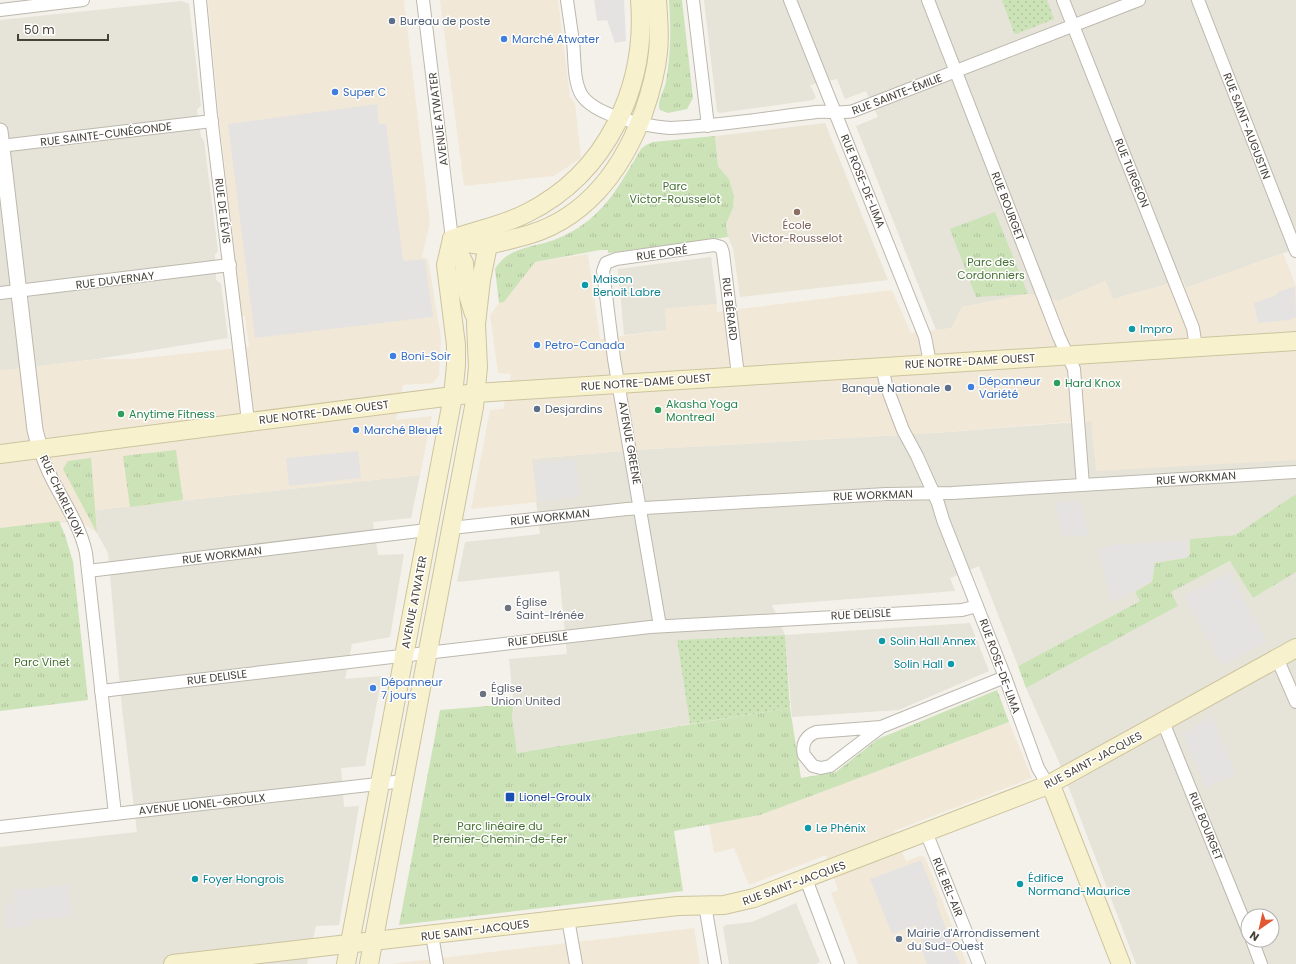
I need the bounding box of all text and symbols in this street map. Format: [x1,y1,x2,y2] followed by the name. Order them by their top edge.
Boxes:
[400,13,491,29] place label: Bureau de poste
[18,16,108,42] scale bar
[387,16,397,26] marker: Bureau de poste
[24,21,55,38] text: 50 m
[512,31,599,47] place label: Marché Atwater
[499,34,509,44] marker: Marché Atwater
[850,69,944,119] street label: RUE SAINTE-ÉMILIE
[424,71,452,167] street label: AVENUE ATWATER
[1219,71,1275,181] street label: RUE SAINT-AUGUSTIN
[343,84,386,100] place label: Super C
[330,87,340,97] marker: Super C
[39,118,173,150] street label: RUE SAINTE-CUNÉGONDE
[837,132,889,231] street label: RUE ROSE-DE-LIMA
[1111,136,1153,210] street label: RUE TURGEON
[988,169,1028,243] street label: RUE BOURGET
[211,177,235,245] street label: RUE DE LÉVIS
[630,178,720,207] park label: Parc Victor-Rousselot
[792,207,802,217] marker: École Victor-Rousselot
[752,217,842,246] place label: École Victor-Rousselot
[635,241,689,265] street label: RUE DORÉ
[957,254,1025,283] park label: Parc des Cordonniers
[75,267,156,293] street label: RUE DUVERNAY
[593,271,661,300] place label: Maison Benoit Labre
[718,276,742,342] street label: RUE BÉRARD
[580,280,590,290] marker: Maison Benoit Labre
[1140,321,1173,337] place label: Impro
[1127,324,1137,334] marker: Impro
[545,337,625,353] place label: Petro-Canada
[532,340,542,350] marker: Petro-Canada
[401,348,451,364] place label: Boni-Soir
[904,350,1036,372] street label: RUE NOTRE-DAME OUEST
[388,351,398,361] marker: Boni-Soir
[580,369,712,395] street label: RUE NOTRE-DAME OUEST
[979,373,1041,402] place label: Dépanneur Variété
[1065,375,1121,391] place label: Hard Knox
[1052,378,1062,388] marker: Hard Knox
[842,380,940,396] place label: Banque Nationale
[966,382,976,392] marker: Dépanneur Variété
[943,383,953,393] marker: Banque Nationale
[258,396,390,428] street label: RUE NOTRE-DAME OUEST
[666,396,738,425] place label: Akasha Yoga Montreal
[615,400,645,486] street label: AVENUE GREENE
[545,401,603,417] place label: Desjardins
[532,404,542,414] marker: Desjardins
[653,405,663,415] marker: Akasha Yoga Montreal
[129,406,215,422] place label: Anytime Fitness
[116,409,126,419] marker: Anytime Fitness
[364,422,443,438] place label: Marché Bleuet
[351,425,361,435] marker: Marché Bleuet
[36,452,88,540] street label: RUE CHARLEVOIX
[1156,467,1236,489] street label: RUE WORKMAN
[833,486,913,504] street label: RUE WORKMAN
[509,505,591,529] street label: RUE WORKMAN
[181,542,263,568] street label: RUE WORKMAN
[397,554,431,650] street label: AVENUE ATWATER
[516,594,584,623] place label: Église Saint-Irénée
[503,603,513,613] marker: Église Saint-Irénée
[830,604,892,624] street label: RUE DELISLE
[975,616,1025,716] street label: RUE ROSE-DE-LIMA
[507,628,569,650] street label: RUE DELISLE
[890,633,977,649] place label: Solin Hall Annex
[877,636,887,646] marker: Solin Hall Annex
[14,654,70,670] park label: Parc Vinet
[894,656,943,672] place label: Solin Hall
[946,659,956,669] marker: Solin Hall
[186,665,248,689] street label: RUE DELISLE
[381,674,443,703] place label: Dépanneur 7 jours
[491,680,561,709] place label: Église Union United
[368,683,378,693] marker: Dépanneur 7 jours
[478,689,488,699] marker: Église Union United
[1041,727,1145,793] street label: RUE SAINT-JACQUES
[138,789,266,819] street label: AVENUE LIONEL-GROULX
[519,789,592,805] place label: Lionel-Groulx
[1185,789,1227,863] street label: RUE BOURGET
[504,791,516,803] marker: Lionel-Groulx
[433,818,567,847] park label: Parc linéaire du Premier-Chemin-de-Fer
[816,820,866,836] place label: Le Phénix
[803,823,813,833] marker: Le Phénix
[929,855,967,919] street label: RUE BEL-AIR
[740,857,848,909] street label: RUE SAINT-JACQUES
[1028,870,1131,899] place label: Édifice Normand-Maurice
[203,871,285,887] place label: Foyer Hongrois
[190,874,200,884] marker: Foyer Hongrois
[1015,879,1025,889] marker: Édifice Normand-Maurice
[1240,908,1280,948] north arrow
[420,915,530,945] street label: RUE SAINT-JACQUES
[907,925,1040,954] place label: Mairie d'Arrondissement du Sud-Ouest
[1247,927,1262,945] text: N
[894,934,904,944] marker: Mairie d'Arrondissement du Sud-Ouest

